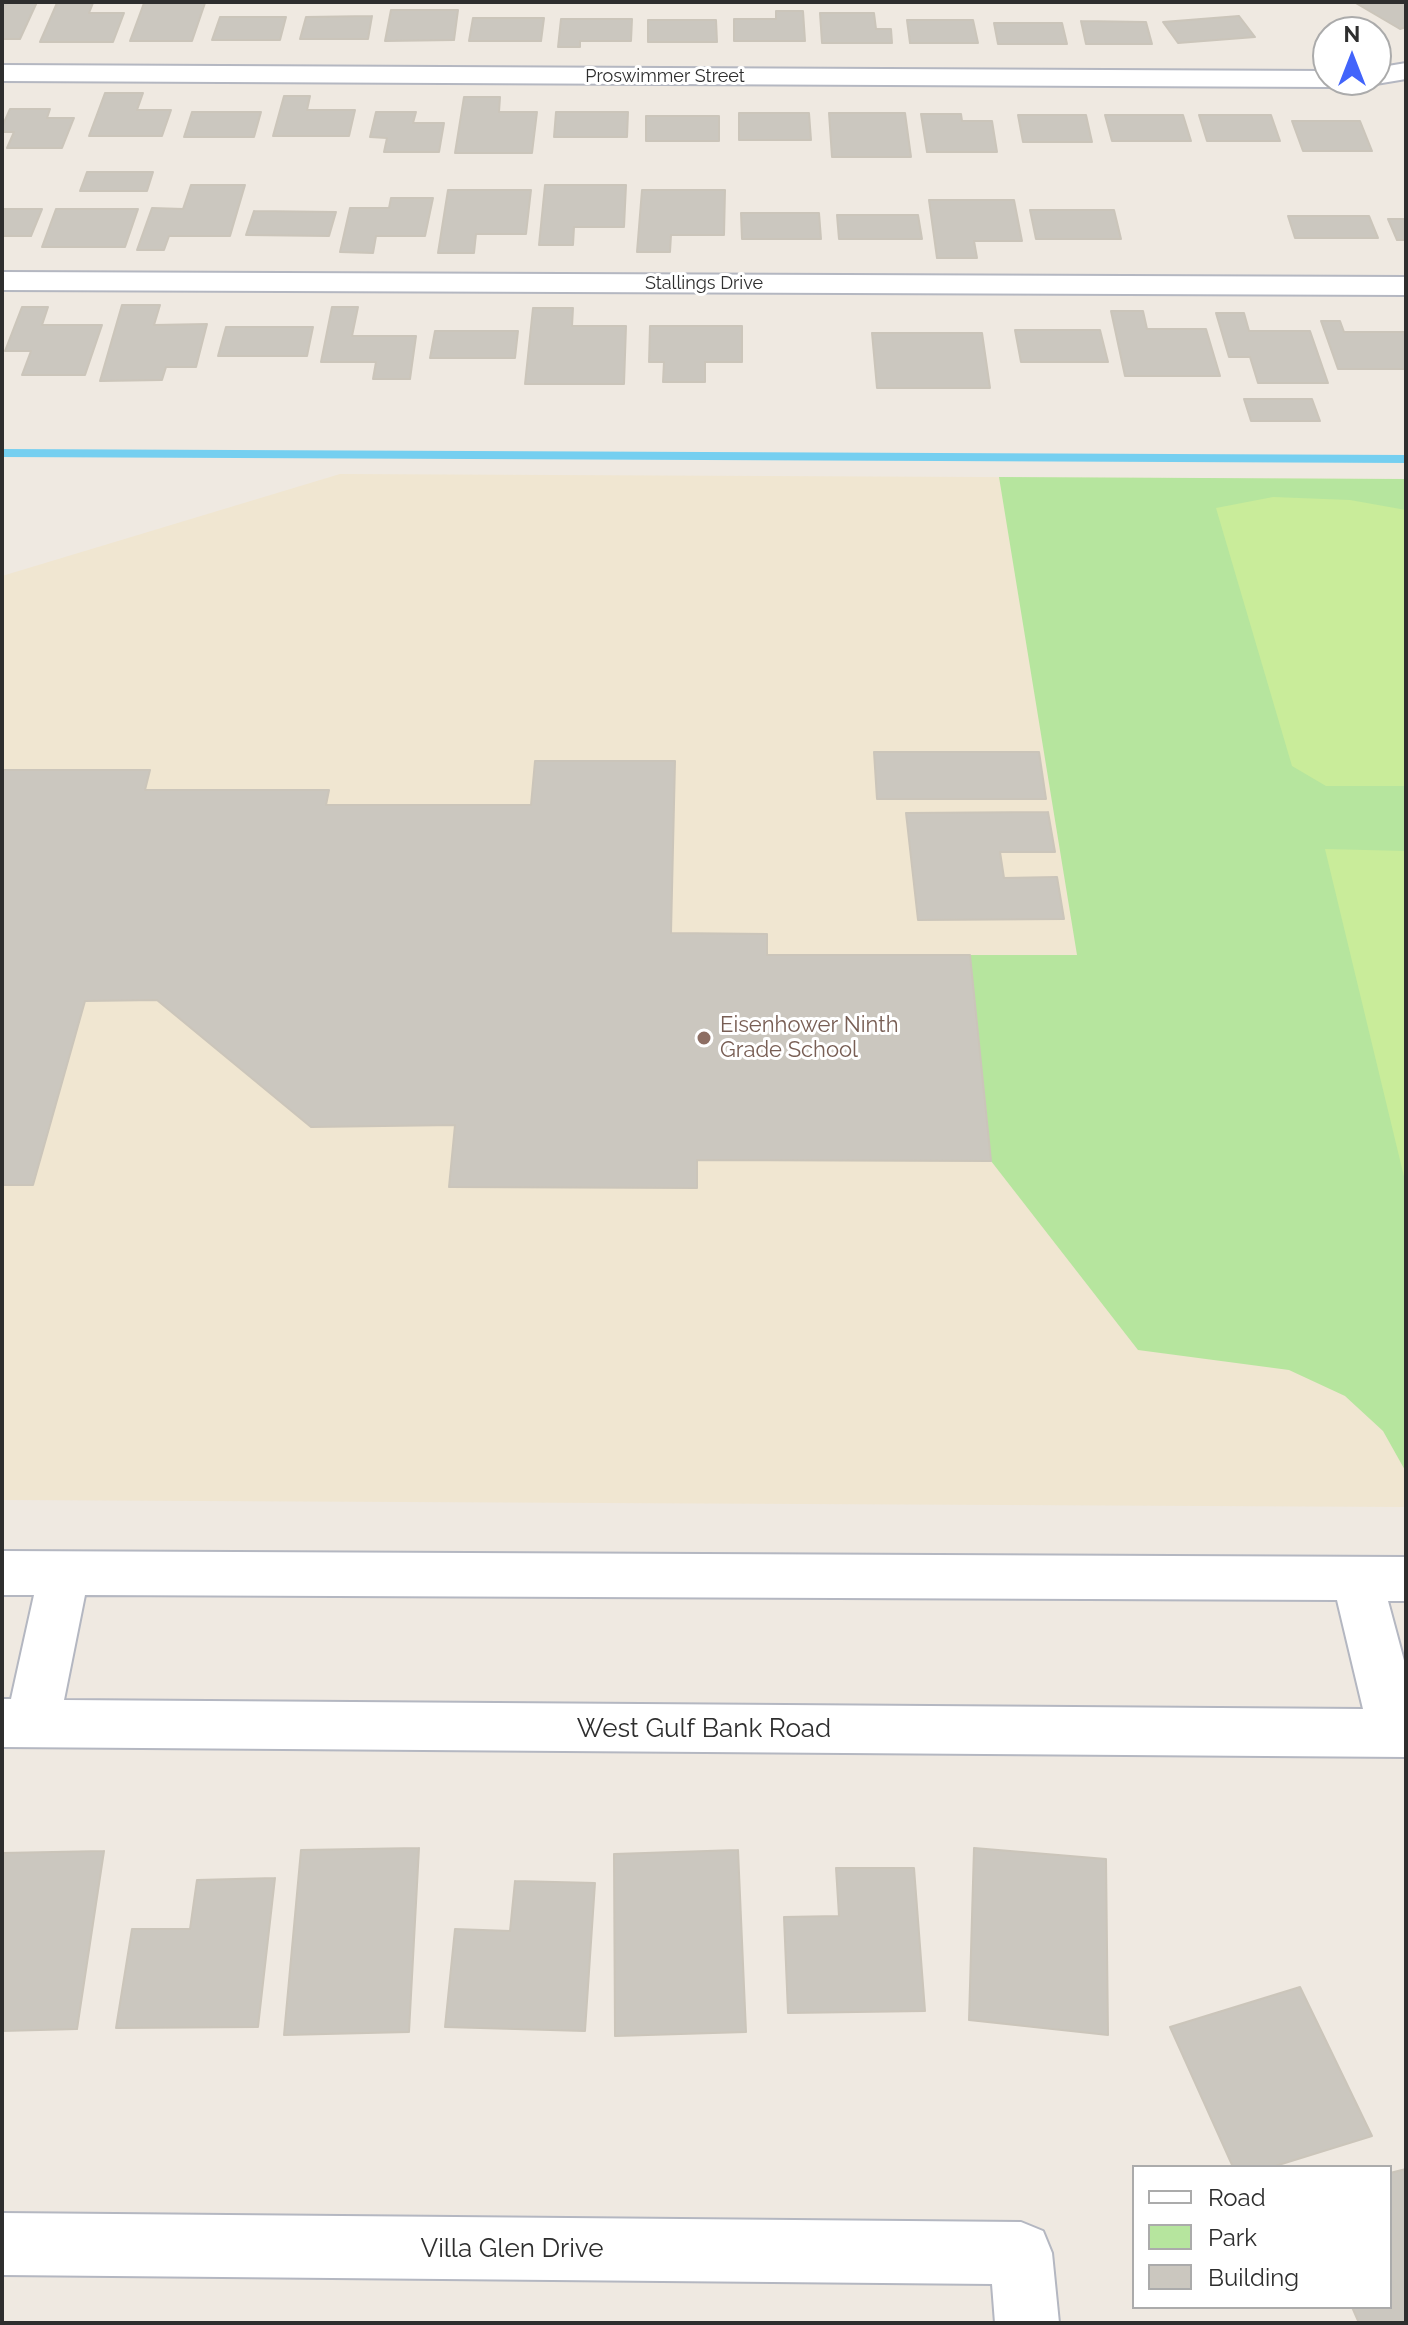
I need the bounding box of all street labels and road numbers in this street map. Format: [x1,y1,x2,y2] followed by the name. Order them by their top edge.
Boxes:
[585,66,745,88] street label: Proswimmer Street
[645,273,763,295] street label: Stallings Drive
[577,1713,831,1745] street label: West Gulf Bank Road
[420,2233,604,2265] street label: Villa Glen Drive

